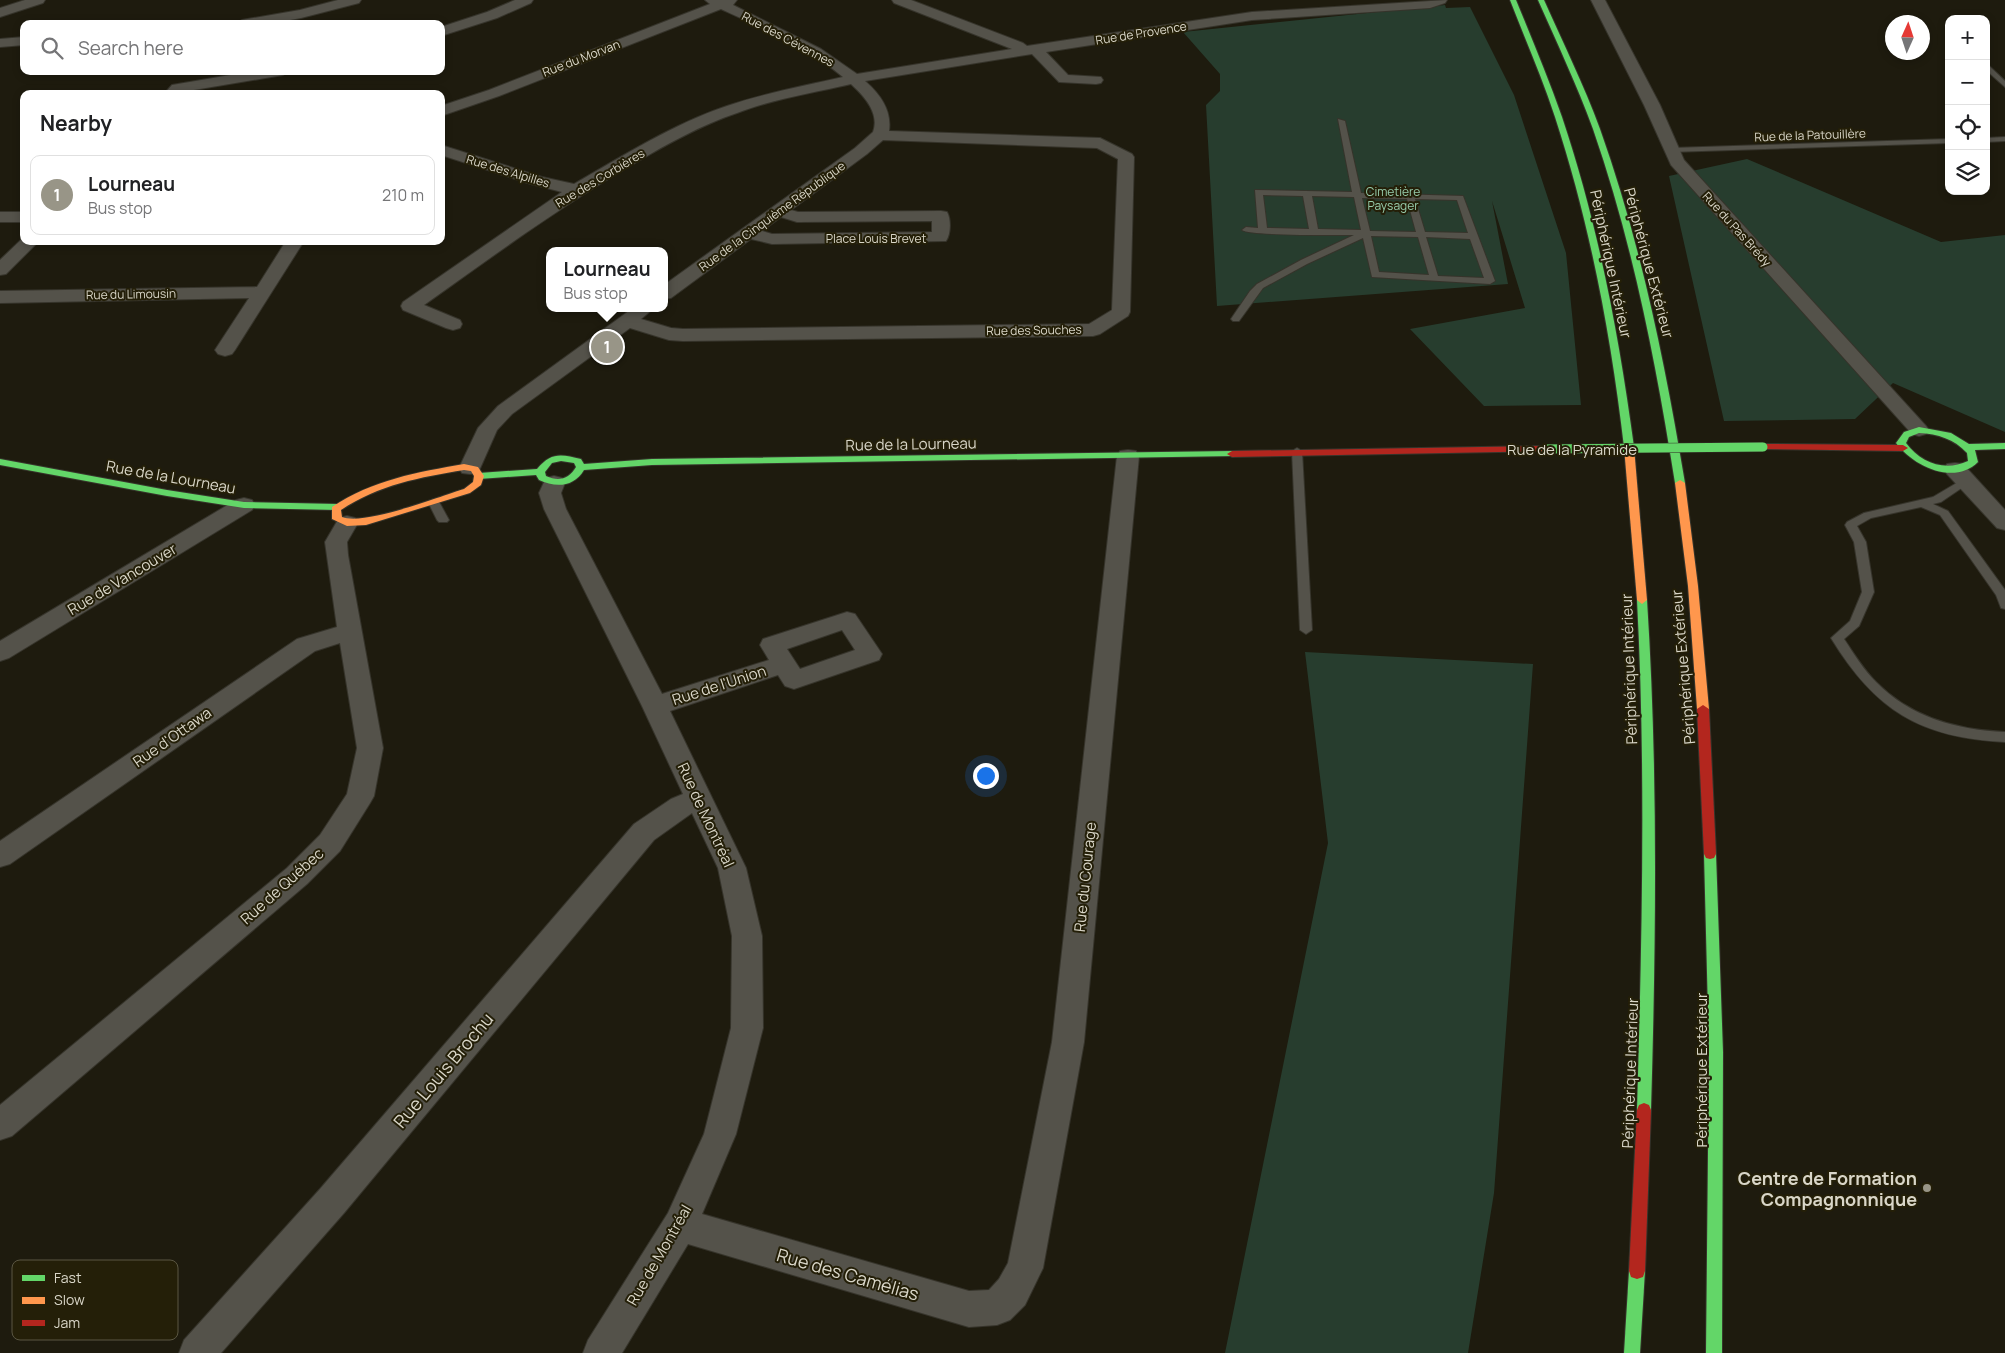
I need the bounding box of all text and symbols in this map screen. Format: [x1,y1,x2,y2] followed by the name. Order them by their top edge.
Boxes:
[739,7,837,71] street label: Rue des Cévennes
[1885,15,1930,60] north arrow
[1945,15,1990,195] map controls
[1945,15,1990,60] button: +
[1094,17,1188,49] street label: Rue de Provence
[20,20,445,75] search box
[38,34,66,62] icon: search
[78,35,184,61] text: Search here
[540,35,622,81] street label: Rue du Morvan
[1945,60,1990,105] button: −
[1945,105,1990,150] button: locate
[40,109,112,137] text: Nearby
[1754,125,1866,145] street label: Rue de la Patouillère
[552,145,648,211] street label: Rue des Corbières
[464,150,552,192] street label: Rue des Alpilles
[1945,150,1990,195] button: layers
[695,157,849,275] street label: Rue de la Cinquième République
[88,171,175,197] text: Lourneau
[1366,183,1420,214] park label: Cimetière Paysager
[53,184,61,206] text: 1
[382,184,424,206] text: 210 m
[1619,185,1679,341] street label: Périphérique Extérieur
[1585,188,1637,341] street label: Périphérique Intérieur
[1699,188,1776,271] street label: Rue du Pas Brédy
[88,197,152,219] text: Bus stop
[826,230,926,247] street label: Place Louis Brevet
[546,247,668,312] popup
[563,256,651,282] text: Lourneau
[563,282,628,304] text: Bus stop
[86,285,176,303] street label: Rue du Limousin
[986,321,1082,339] street label: Rue des Souches
[591,328,623,366] pin: 1
[845,432,977,456] street label: Rue de la Lourneau
[1507,439,1637,460] street label: Rue de la Pyramide
[105,455,237,499] street label: Rue de la Lourneau
[64,538,181,620] street label: Rue de Vancouver
[1666,588,1700,745] street label: Périphérique Extérieur
[1616,593,1642,745] street label: Périphérique Intérieur
[669,660,769,710] street label: Rue de l'Union
[128,702,216,772] street label: Rue d'Ottawa
[673,759,739,871] street label: Rue de Montréal
[973,763,999,789] your location
[1069,821,1101,933] street label: Rue du Courage
[236,843,328,929] street label: Rue de Québec
[1691,992,1712,1148] street label: Périphérique Extérieur
[1617,997,1643,1149] street label: Périphérique Intérieur
[388,1007,498,1133] street label: Rue Louis Brochu
[1738,1166,1917,1211] place label: Centre de Formation Compagnonnique
[1921,1182,1933,1194] marker: Centre de Formation Compagnonnique
[622,1201,696,1309] street label: Rue de Montréal
[774,1242,922,1306] street label: Rue des Camélias
[12,1260,178,1340] legend
[54,1268,82,1287] text: Fast
[54,1290,85,1309] text: Slow
[54,1313,80,1332] text: Jam

